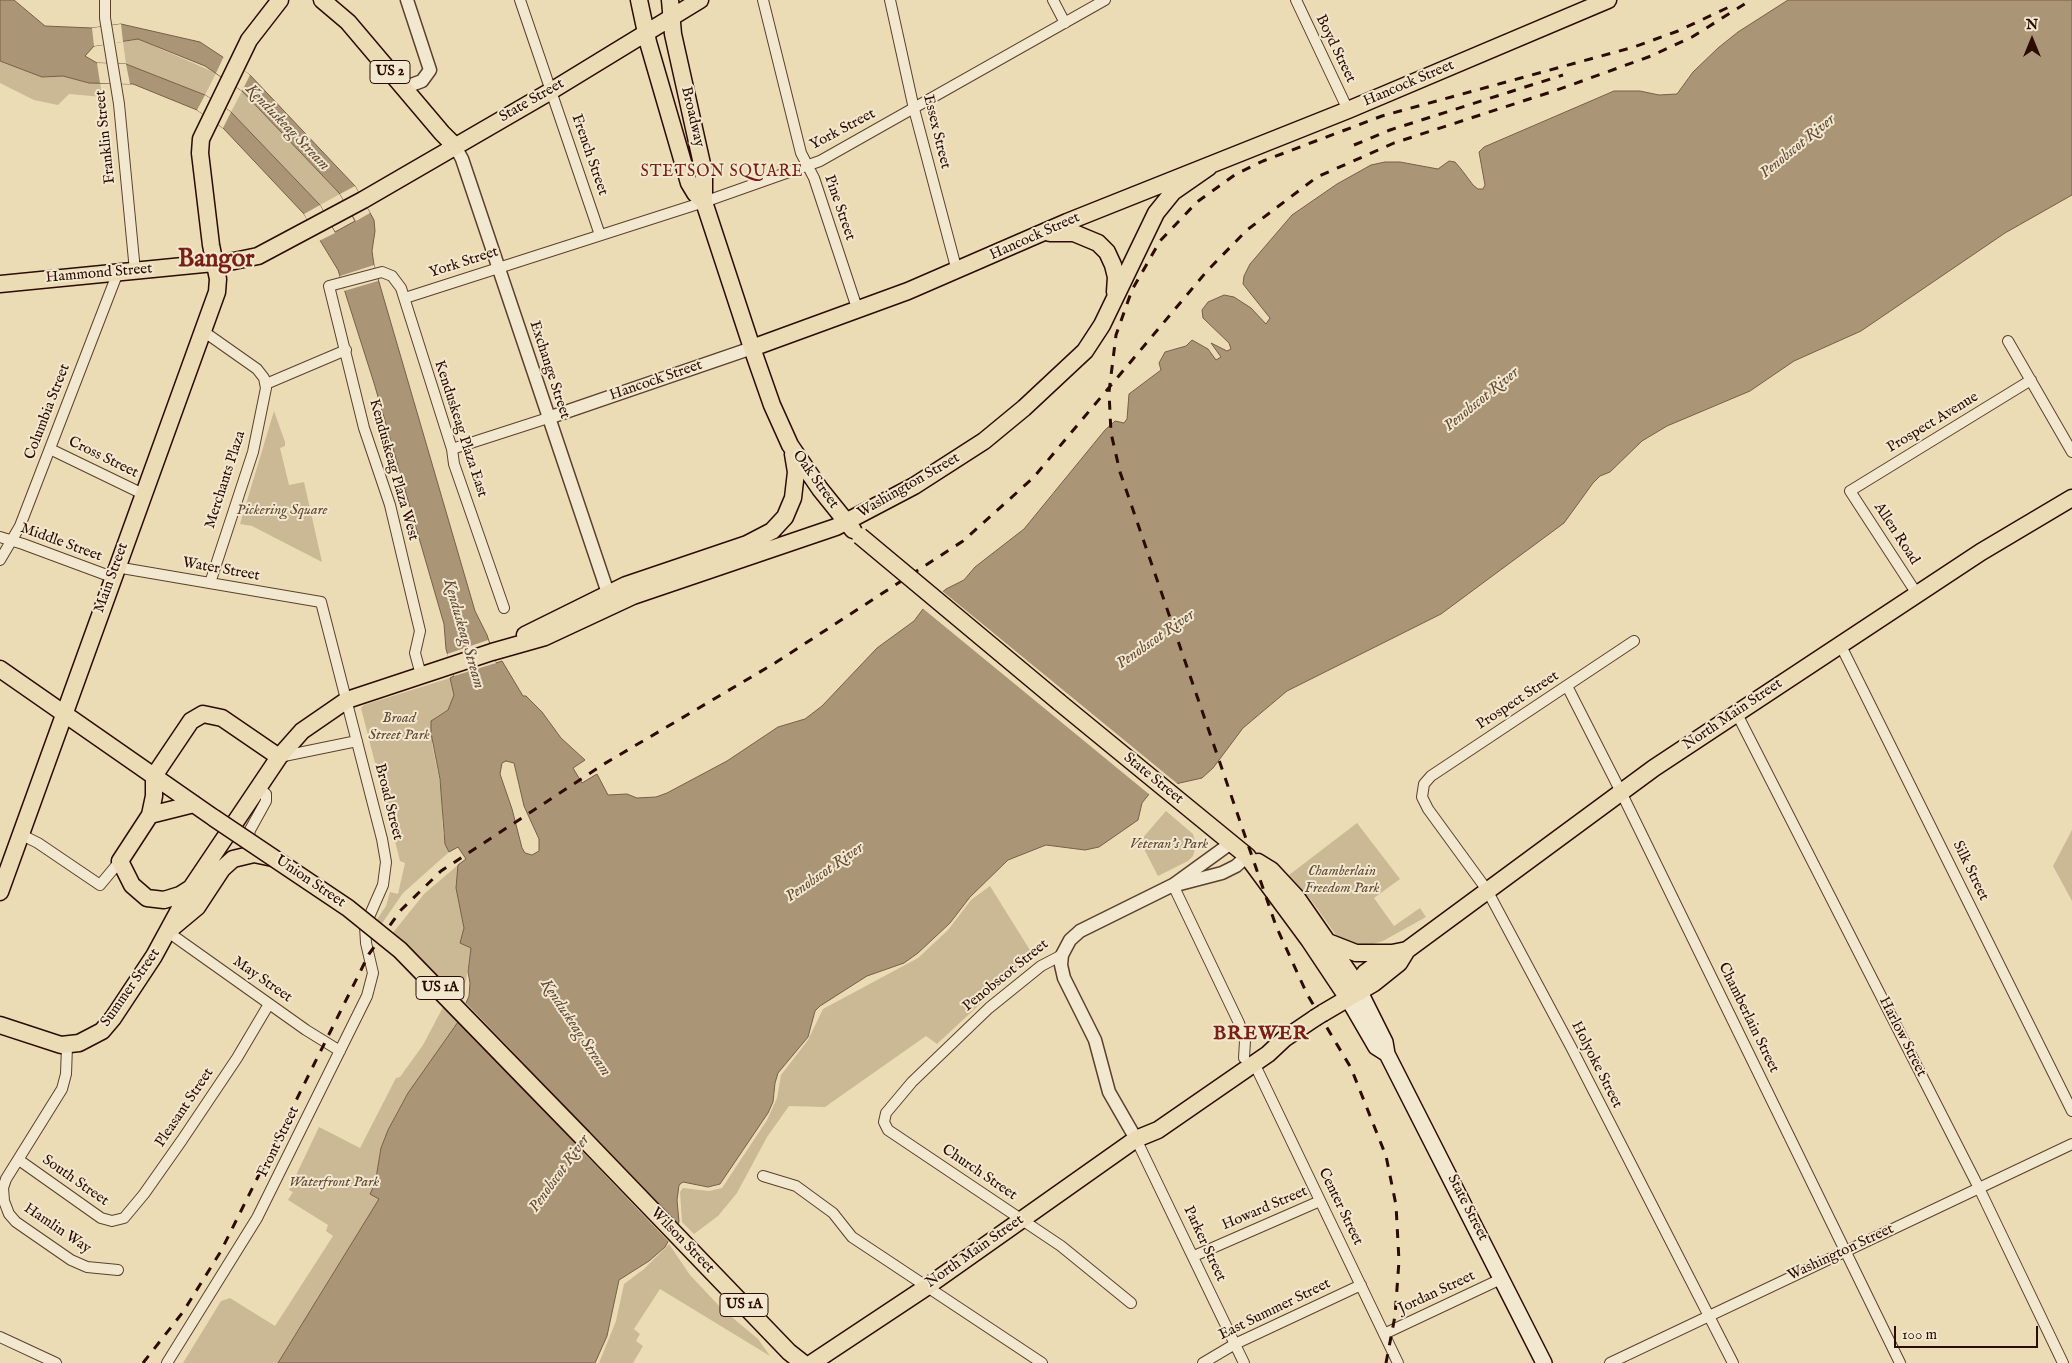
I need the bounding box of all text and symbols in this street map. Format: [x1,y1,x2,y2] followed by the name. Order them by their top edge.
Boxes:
[1311,12,1359,86] street label: Boyd Street
[2007,15,2057,65] north arrow
[2026,16,2038,34] text: N
[1361,57,1457,111] street label: Hancock Street
[370,61,410,84] road number: US 2
[496,75,568,127] street label: State Street
[241,81,333,175] water label: Kenduskeag Stream
[676,85,708,149] street label: Broadway
[92,89,120,185] street label: Franklin Street
[918,93,954,171] street label: Essex Street
[807,105,879,155] street label: York Street
[1757,111,1839,183] water label: Penobscot River
[567,112,611,198] street label: French Street
[639,163,805,183] district label: STETSON SQUARE
[819,173,859,243] street label: Pine Street
[987,209,1083,265] street label: Hancock Street
[427,243,501,283] street label: York Street
[178,246,254,276] district label: Bangor
[45,260,153,288] street label: Hammond Street
[525,319,573,421] street label: Exchange Street
[607,357,705,405] street label: Hancock Street
[429,358,491,500] street label: Kenduskeag Plaza East
[21,362,75,462] street label: Columbia Street
[1441,364,1523,436] water label: Penobscot River
[1884,389,1982,457] street label: Prospect Avenue
[364,397,422,543] street label: Kenduskeag Plaza West
[202,429,250,531] street label: Merchants Plaza
[65,433,141,483] street label: Cross Street
[788,447,842,513] street label: Oak Street
[855,449,963,523] street label: Washington Street
[1869,500,1923,568] street label: Allen Road
[236,502,328,520] park label: Pickering Square
[18,520,104,566] street label: Middle Street
[91,541,133,615] street label: Main Street
[181,554,261,586] street label: Water Street
[438,577,488,691] water label: Kenduskeag Stream
[1113,606,1199,674] water label: Penobscot River
[1473,668,1563,734] street label: Prospect Street
[1680,675,1786,755] street label: North Main Street
[368,710,430,745] park label: Broad Street Park
[1119,749,1187,809] street label: State Street
[370,762,406,842] street label: Broad Street
[1130,836,1208,854] park label: Veteran's Park
[1948,838,1992,904] street label: Silk Street
[782,839,868,907] water label: Penobscot River
[271,852,349,912] street label: Union Street
[1304,863,1380,898] park label: Chamberlain Freedom Park
[960,936,1052,1016] street label: Penobscot Street
[97,945,165,1031] street label: Summer Street
[229,953,295,1007] street label: May Street
[1714,960,1782,1076] street label: Chamberlain Street
[416,976,464,1000] road number: US 1A
[535,976,615,1080] water label: Kenduskeag Stream
[1874,994,1930,1080] street label: Harlow Street
[1566,1019,1626,1111] street label: Holyoke Street
[1212,1023,1310,1047] district label: BREWER
[152,1065,218,1151] street label: Pleasant Street
[254,1104,304,1180] street label: Front Street
[526,1132,594,1216] water label: Penobscot River
[938,1141,1020,1205] street label: Church Street
[38,1151,112,1211] street label: South Street
[1314,1165,1366,1249] street label: Center Street
[1443,1172,1491,1244] street label: State Street
[289,1174,379,1192] park label: Waterfront Park
[1220,1183,1310,1235] street label: Howard Street
[20,1200,94,1258] street label: Hamlin Way
[1179,1203,1229,1285] street label: Parker Street
[646,1204,718,1278] street label: Wilson Street
[922,1211,1028,1293] street label: North Main Street
[1785,1221,1897,1285] street label: Washington Street
[1396,1267,1478,1319] street label: Jordan Street
[1216,1275,1334,1345] street label: East Summer Street
[720,1294,768,1316] road number: US 1A
[1897,1316,2041,1348] scale bar
[1902,1325,1937,1344] text: 100 m

